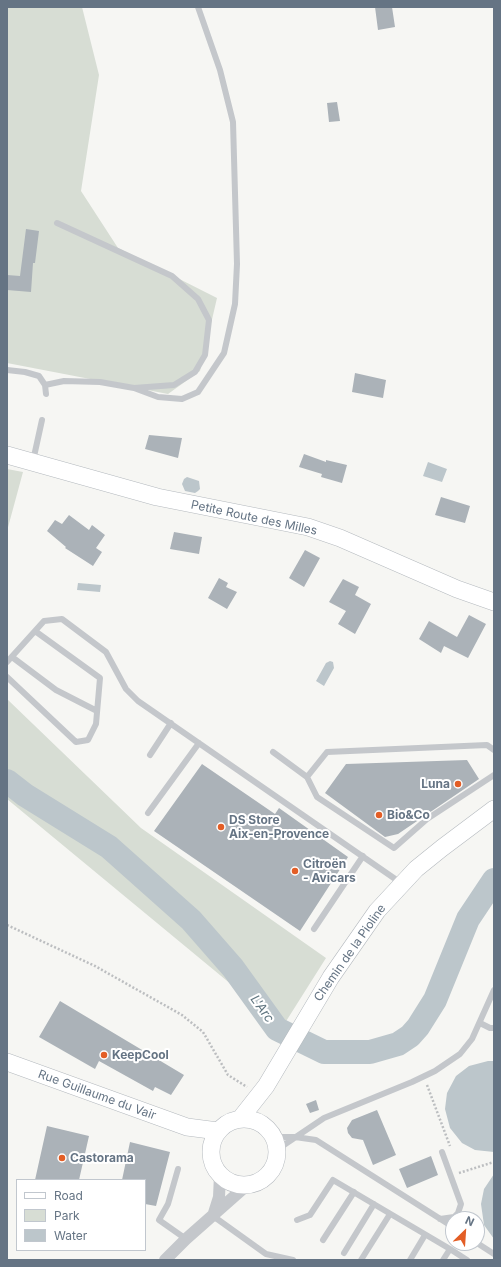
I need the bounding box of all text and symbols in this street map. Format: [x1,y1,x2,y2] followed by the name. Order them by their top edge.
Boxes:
[190,498,318,538] street label: Petite Route des Milles
[421,777,450,791] place label: Luna
[453,779,463,789] marker: Luna
[387,808,430,822] place label: Bio&Co
[374,810,384,820] marker: Bio&Co
[229,813,329,841] place label: DS Store Aix-en-Provence
[216,822,226,832] marker: DS Store Aix-en-Provence
[303,857,356,885] place label: Citroën - Avicars
[290,866,300,876] marker: Citroën - Avicars
[311,902,389,1004] street label: Chemin de la Pioline
[247,992,277,1026] water label: L'Arc
[112,1048,169,1062] place label: KeepCool
[99,1050,109,1060] marker: KeepCool
[36,1067,158,1123] street label: Rue Guillaume du Vair
[70,1151,134,1165] place label: Castorama
[57,1153,67,1163] marker: Castorama
[16,1179,146,1251] legend
[54,1188,83,1203] text: Road
[54,1208,80,1223] text: Park
[445,1211,485,1251] north arrow
[463,1213,476,1229] text: N
[54,1228,87,1243] text: Water

